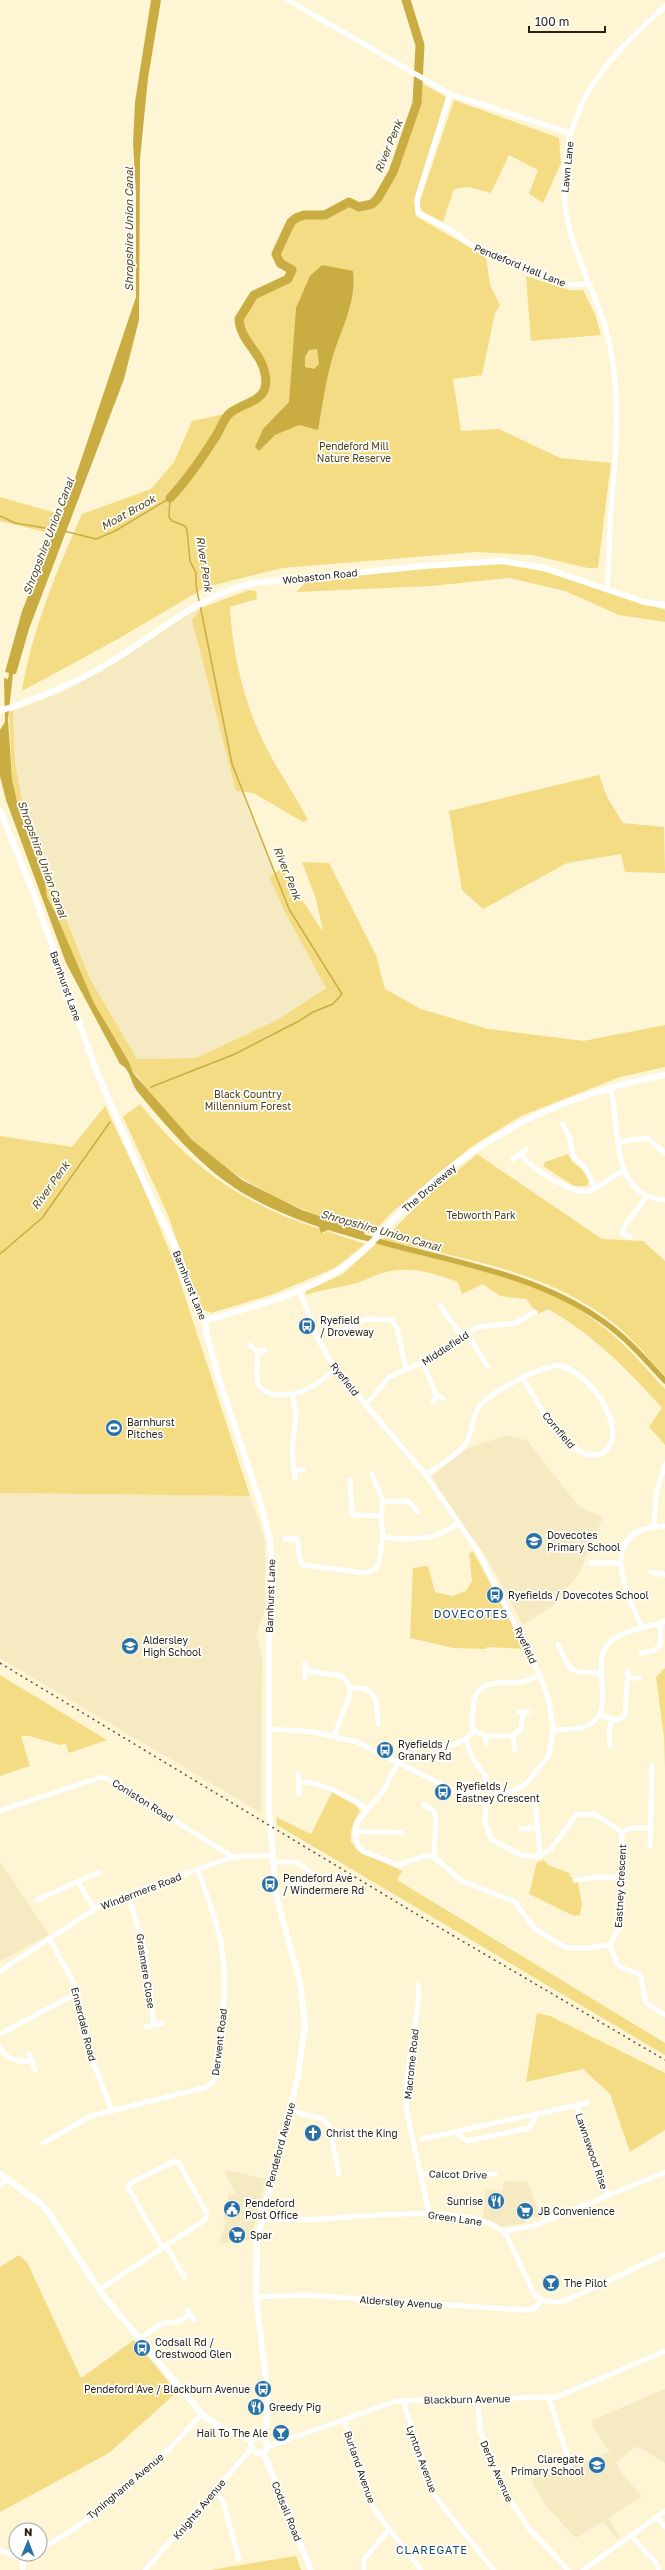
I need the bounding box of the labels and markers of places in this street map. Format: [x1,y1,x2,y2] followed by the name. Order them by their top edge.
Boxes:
[320,1314,374,1338] place label: Ryefield / Droveway
[297,1316,317,1336] bus stop icon: Ryefield / Droveway
[127,1416,175,1440] place label: Barnhurst Pitches
[104,1418,124,1438] sports icon: Barnhurst Pitches
[547,1529,620,1553] place label: Dovecotes Primary School
[524,1531,544,1551] school or university icon: Dovecotes Primary School
[485,1585,505,1605] bus stop icon: Ryefields / Dovecotes School
[508,1589,649,1601] place label: Ryefields / Dovecotes School
[143,1634,201,1658] place label: Aldersley High School
[120,1636,140,1656] school or university icon: Aldersley High School
[398,1738,451,1762] place label: Ryefields / Granary Rd
[375,1740,395,1760] bus stop icon: Ryefields / Granary Rd
[456,1780,540,1804] place label: Ryefields / Eastney Crescent
[433,1782,453,1802] bus stop icon: Ryefields / Eastney Crescent
[283,1872,364,1896] place label: Pendeford Ave / Windermere Rd
[260,1874,280,1894] bus stop icon: Pendeford Ave / Windermere Rd
[303,2123,323,2143] church icon: Christ the King
[326,2127,398,2139] place label: Christ the King
[486,2191,506,2211] restaurant icon: Sunrise
[447,2195,483,2207] place label: Sunrise
[245,2197,298,2221] place label: Pendeford Post Office
[222,2199,242,2219] public building icon: Pendeford Post Office
[515,2201,535,2221] supermarket icon: JB Convenience
[538,2205,615,2217] place label: JB Convenience
[227,2225,247,2245] supermarket icon: Spar
[250,2229,272,2241] place label: Spar
[541,2273,561,2293] bar icon: The Pilot
[564,2277,607,2289] place label: The Pilot
[155,2336,232,2360] place label: Codsall Rd / Crestwood Glen
[132,2338,152,2358] bus stop icon: Codsall Rd / Crestwood Glen
[253,2379,273,2399] bus stop icon: Pendeford Ave / Blackburn Avenue
[84,2383,250,2395] place label: Pendeford Ave / Blackburn Avenue
[246,2397,266,2417] restaurant icon: Greedy Pig
[269,2401,321,2413] place label: Greedy Pig
[271,2423,291,2443] bar icon: Hail To The Ale
[197,2427,268,2439] place label: Hail To The Ale
[511,2453,584,2477] place label: Claregate Primary School
[587,2455,607,2475] school or university icon: Claregate Primary School

